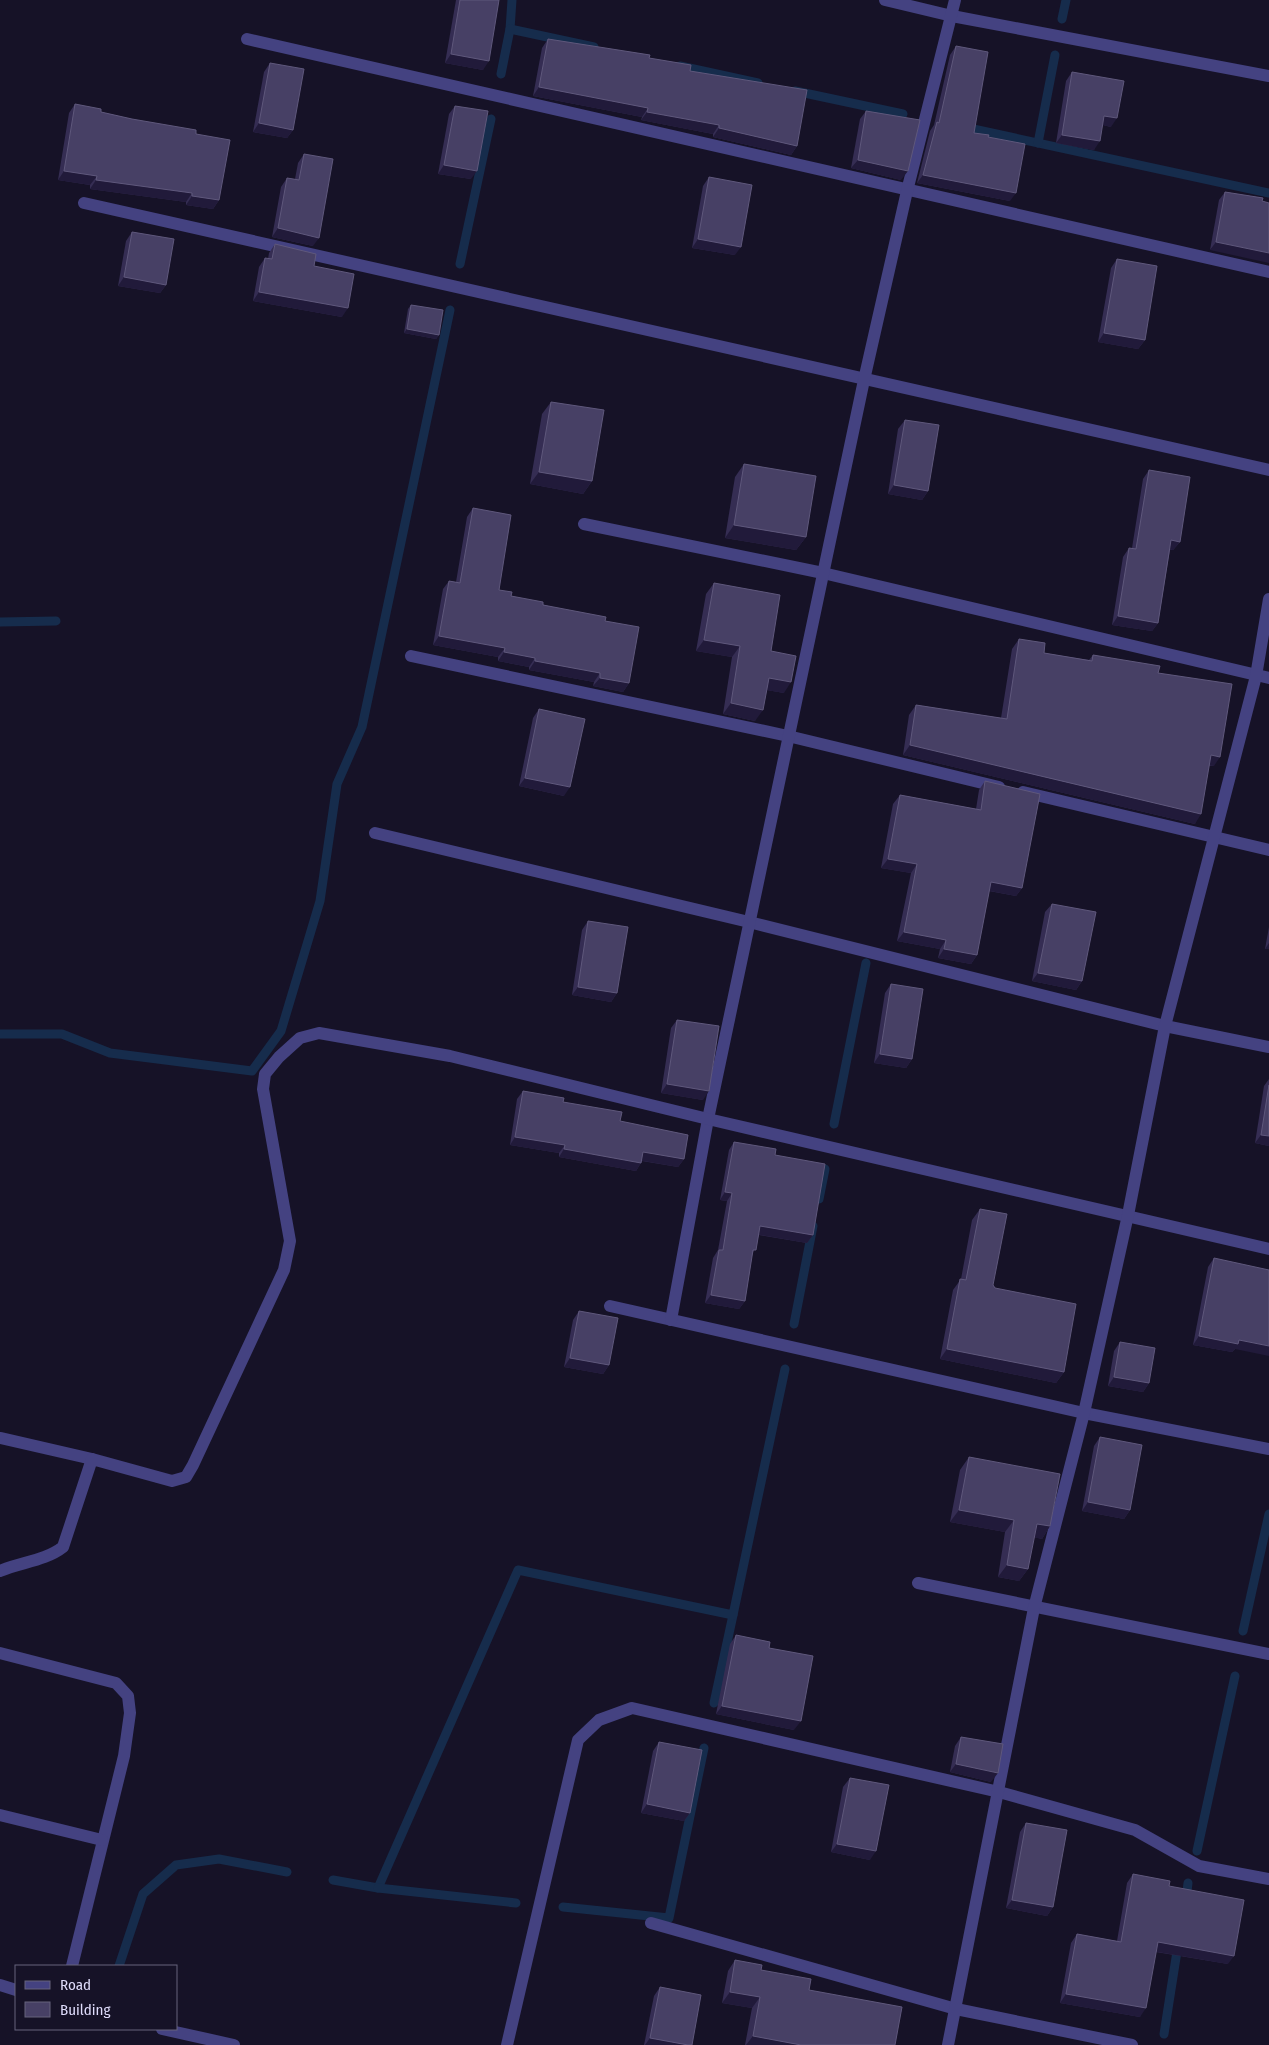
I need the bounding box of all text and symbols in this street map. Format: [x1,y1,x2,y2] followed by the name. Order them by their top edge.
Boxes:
[15,1965,178,2030] legend
[60,1976,91,1994] text: Road
[60,2001,111,2019] text: Building

